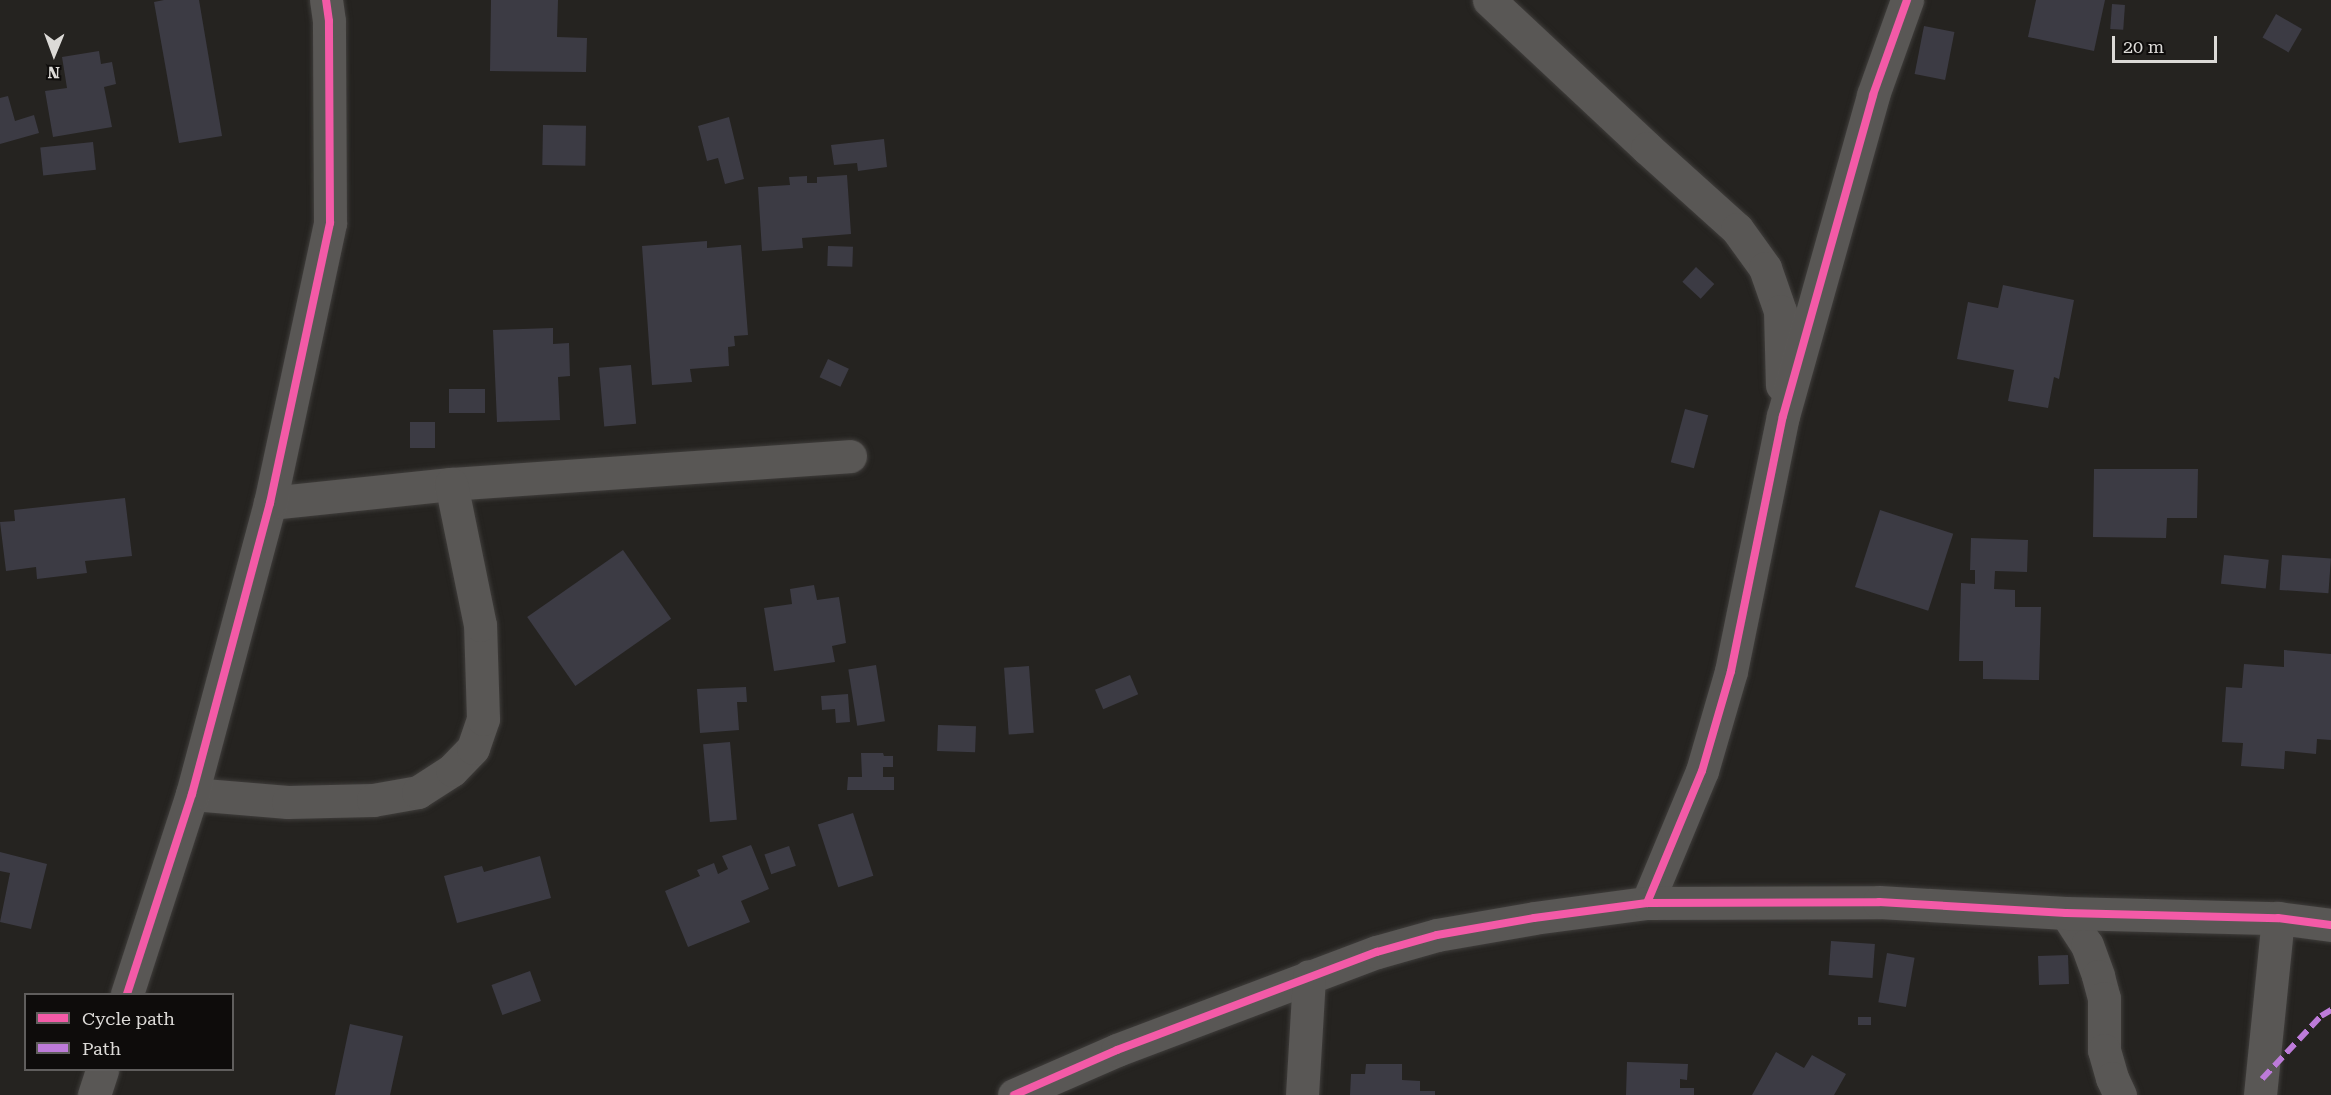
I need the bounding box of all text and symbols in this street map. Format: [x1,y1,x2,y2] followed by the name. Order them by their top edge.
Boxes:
[24,24,84,84] north arrow
[2115,24,2220,62] scale bar
[2123,36,2164,57] text: 20 m
[47,63,60,82] text: N
[24,993,234,1071] legend
[82,1008,175,1029] text: Cycle path
[82,1038,121,1059] text: Path

